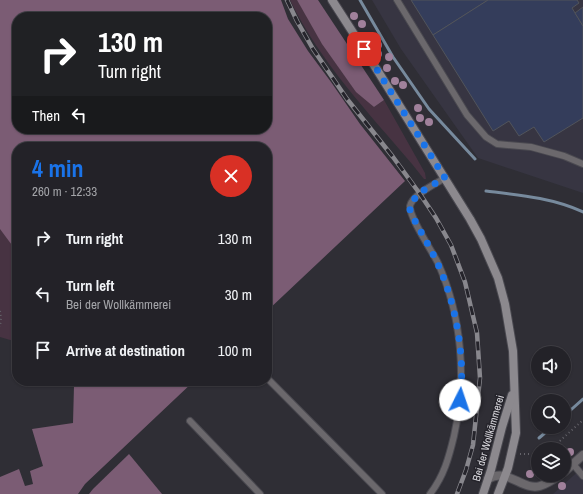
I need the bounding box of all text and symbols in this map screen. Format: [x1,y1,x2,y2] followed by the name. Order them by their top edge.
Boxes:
[98,23,163,61] text: 130 m
[32,28,84,80] icon: right
[347,32,381,66] pin
[353,38,375,60] icon: arrive
[98,59,161,84] text: Turn right
[68,104,90,126] icon: left
[32,105,60,126] text: Then
[32,152,83,184] text: 4 min
[210,155,252,197] button: close
[32,183,97,200] text: 260 m · 12:33
[32,227,54,249] icon: right
[66,228,123,249] text: Turn right
[218,228,252,249] text: 130 m
[66,275,114,296] text: Turn left
[32,283,54,305] icon: left
[225,284,252,305] text: 30 m
[66,296,171,313] text: Bei der Wollkämmerei
[32,339,54,361] icon: arrive
[66,340,185,361] text: Arrive at destination
[218,340,252,361] text: 100 m
[531,346,571,482] map controls
[531,346,571,386] button: sound
[439,379,481,421] position arrow
[469,393,507,483] street label: Bei der Wollkämmerei
[531,394,571,434] button: search
[531,442,571,482] button: layers

